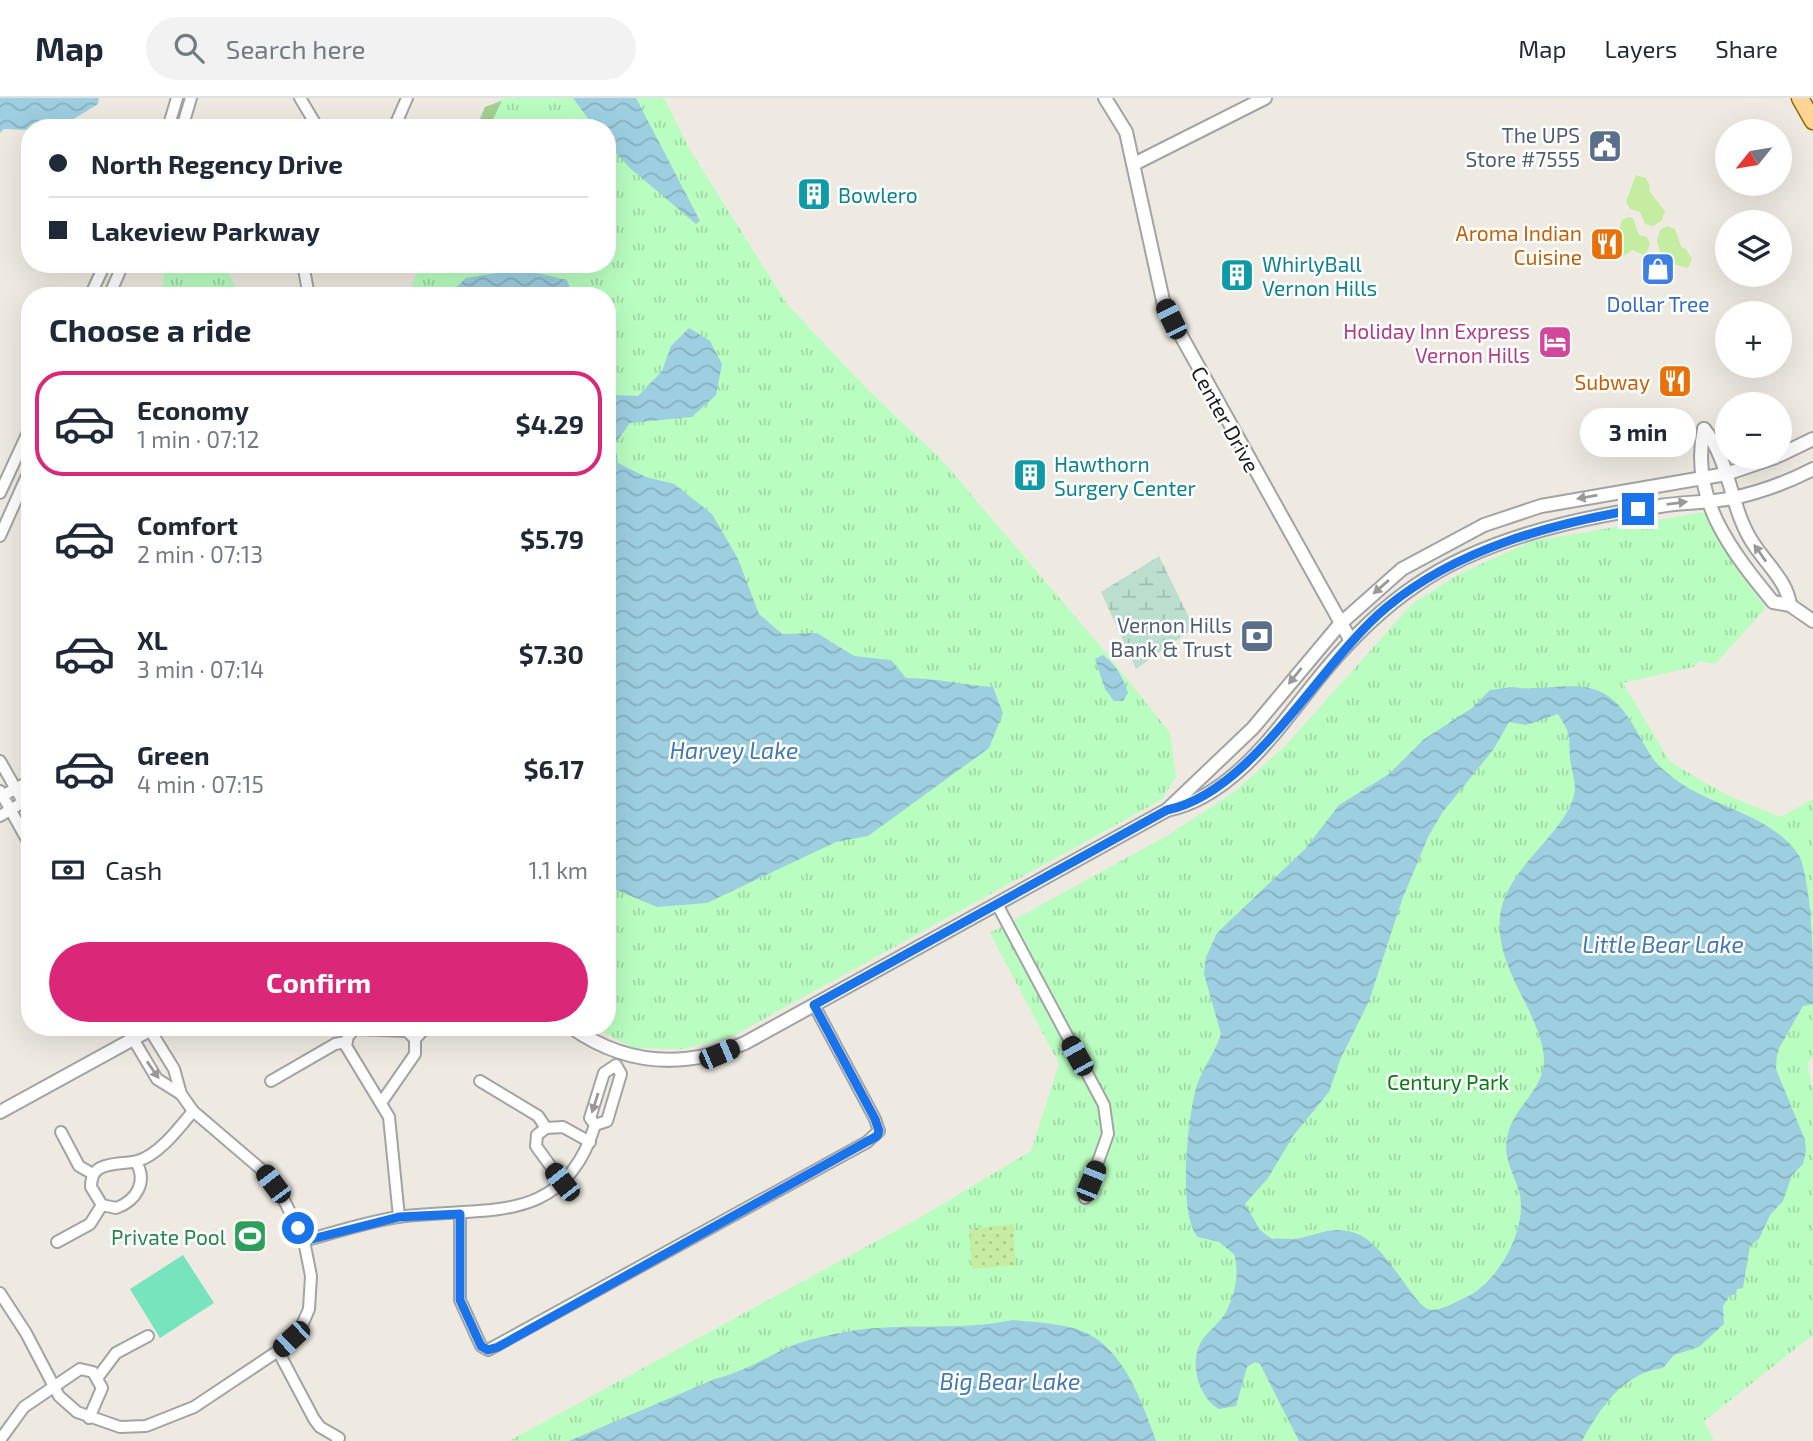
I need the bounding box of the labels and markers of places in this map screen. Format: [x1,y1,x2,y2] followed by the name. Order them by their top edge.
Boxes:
[1465,122,1580,171] place label: The UPS Store #7555
[1586,127,1624,165] public building icon: The UPS Store #7555
[795,175,833,213] building icon: Bowlero
[838,182,918,207] place label: Bowlero
[1456,220,1582,269] place label: Aroma Indian Cuisine
[1588,225,1626,263] restaurant icon: Aroma Indian Cuisine
[1639,250,1677,288] shop icon: Dollar Tree
[1262,251,1377,300] place label: WhirlyBall Vernon Hills
[1218,256,1256,294] building icon: WhirlyBall Vernon Hills
[1606,291,1710,316] place label: Dollar Tree
[1343,318,1530,367] place label: Holiday Inn Express Vernon Hills
[1536,323,1574,361] hotel icon: Holiday Inn Express Vernon Hills
[1656,362,1694,400] restaurant icon: Subway
[1574,369,1650,394] place label: Subway
[1054,451,1196,500] place label: Hawthorn Surgery Center
[1011,456,1049,494] building icon: Hawthorn Surgery Center
[1110,612,1232,661] place label: Vernon Hills Bank & Trust
[1238,617,1276,655] bank icon: Vernon Hills Bank & Trust
[231,1217,269,1255] sports icon: Private Pool
[111,1224,227,1249] place label: Private Pool

